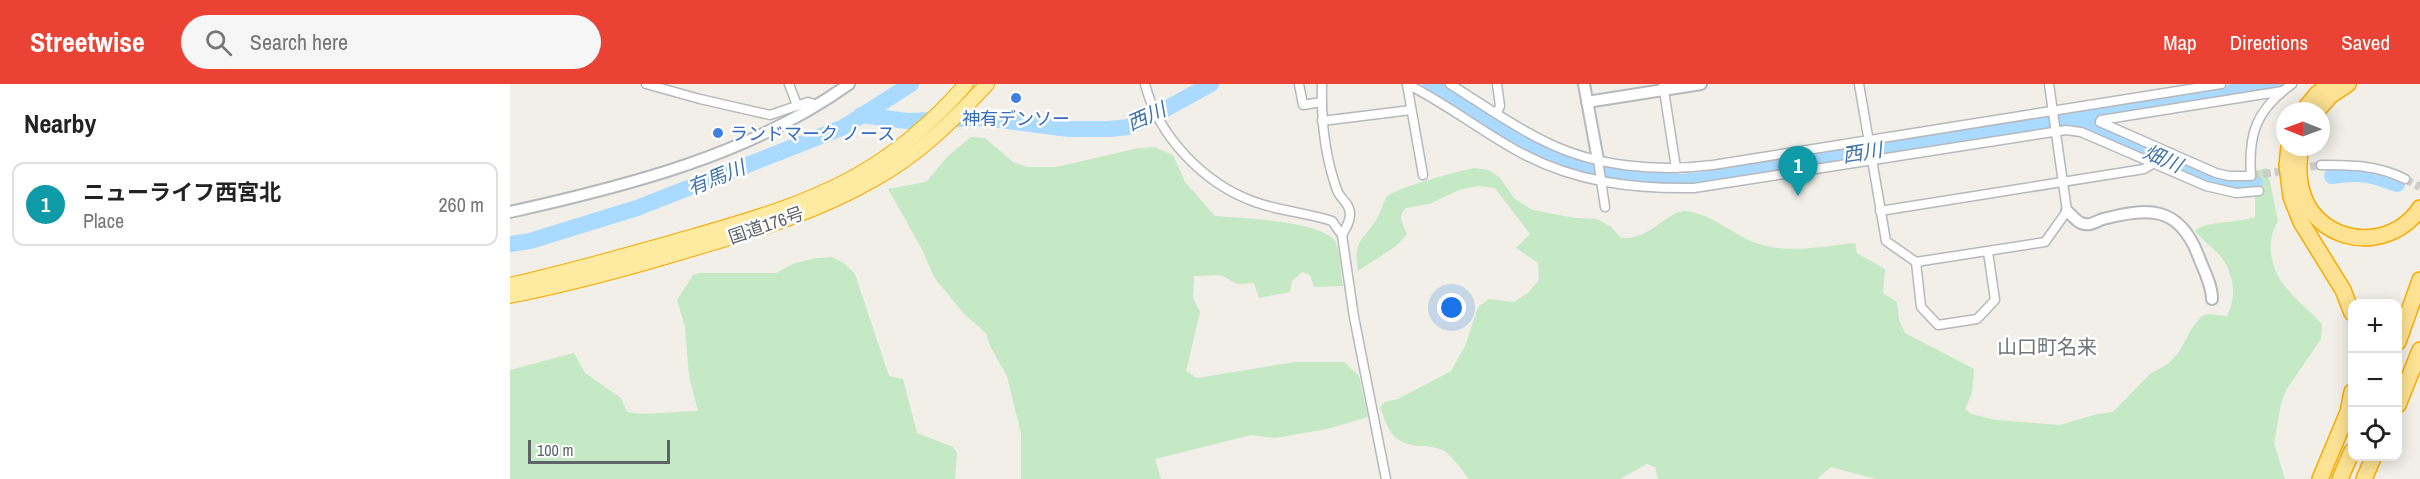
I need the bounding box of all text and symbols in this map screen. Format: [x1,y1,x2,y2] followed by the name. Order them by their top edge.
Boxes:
[181,15,601,69] search box
[30,23,145,61] text: Streetwise
[202,26,235,59] icon: search
[250,27,348,57] text: Search here
[2163,28,2197,57] text: Map
[2230,28,2308,57] text: Directions
[2341,28,2390,57] text: Saved
[1009,91,1023,105] marker: 神有デンソー
[1122,95,1172,136] water label: 西川
[2276,102,2330,156] north arrow
[24,106,96,141] text: Nearby
[962,106,1070,131] place label: 神有デンソー
[730,121,895,146] place label: ランドマーク ノース
[711,126,725,140] marker: ランドマーク ノース
[1840,135,1886,168] water label: 西川
[2139,138,2189,179] water label: 畑川
[1778,147,1818,196] pin: 1
[683,152,751,201] water label: 有馬川
[83,177,281,207] text: ニューライフ西宮北
[41,191,50,218] text: 1
[438,191,484,218] text: 260 m
[725,200,807,250] street label: 国道176号
[83,207,124,234] text: Place
[1437,293,1466,322] your location
[2348,299,2402,461] map controls
[2348,299,2402,353] button: +
[1997,333,2097,360] district label: 山口町名来
[2348,353,2402,407] button: −
[2348,407,2402,461] button: locate
[528,437,670,464] scale bar
[537,439,573,461] text: 100 m

